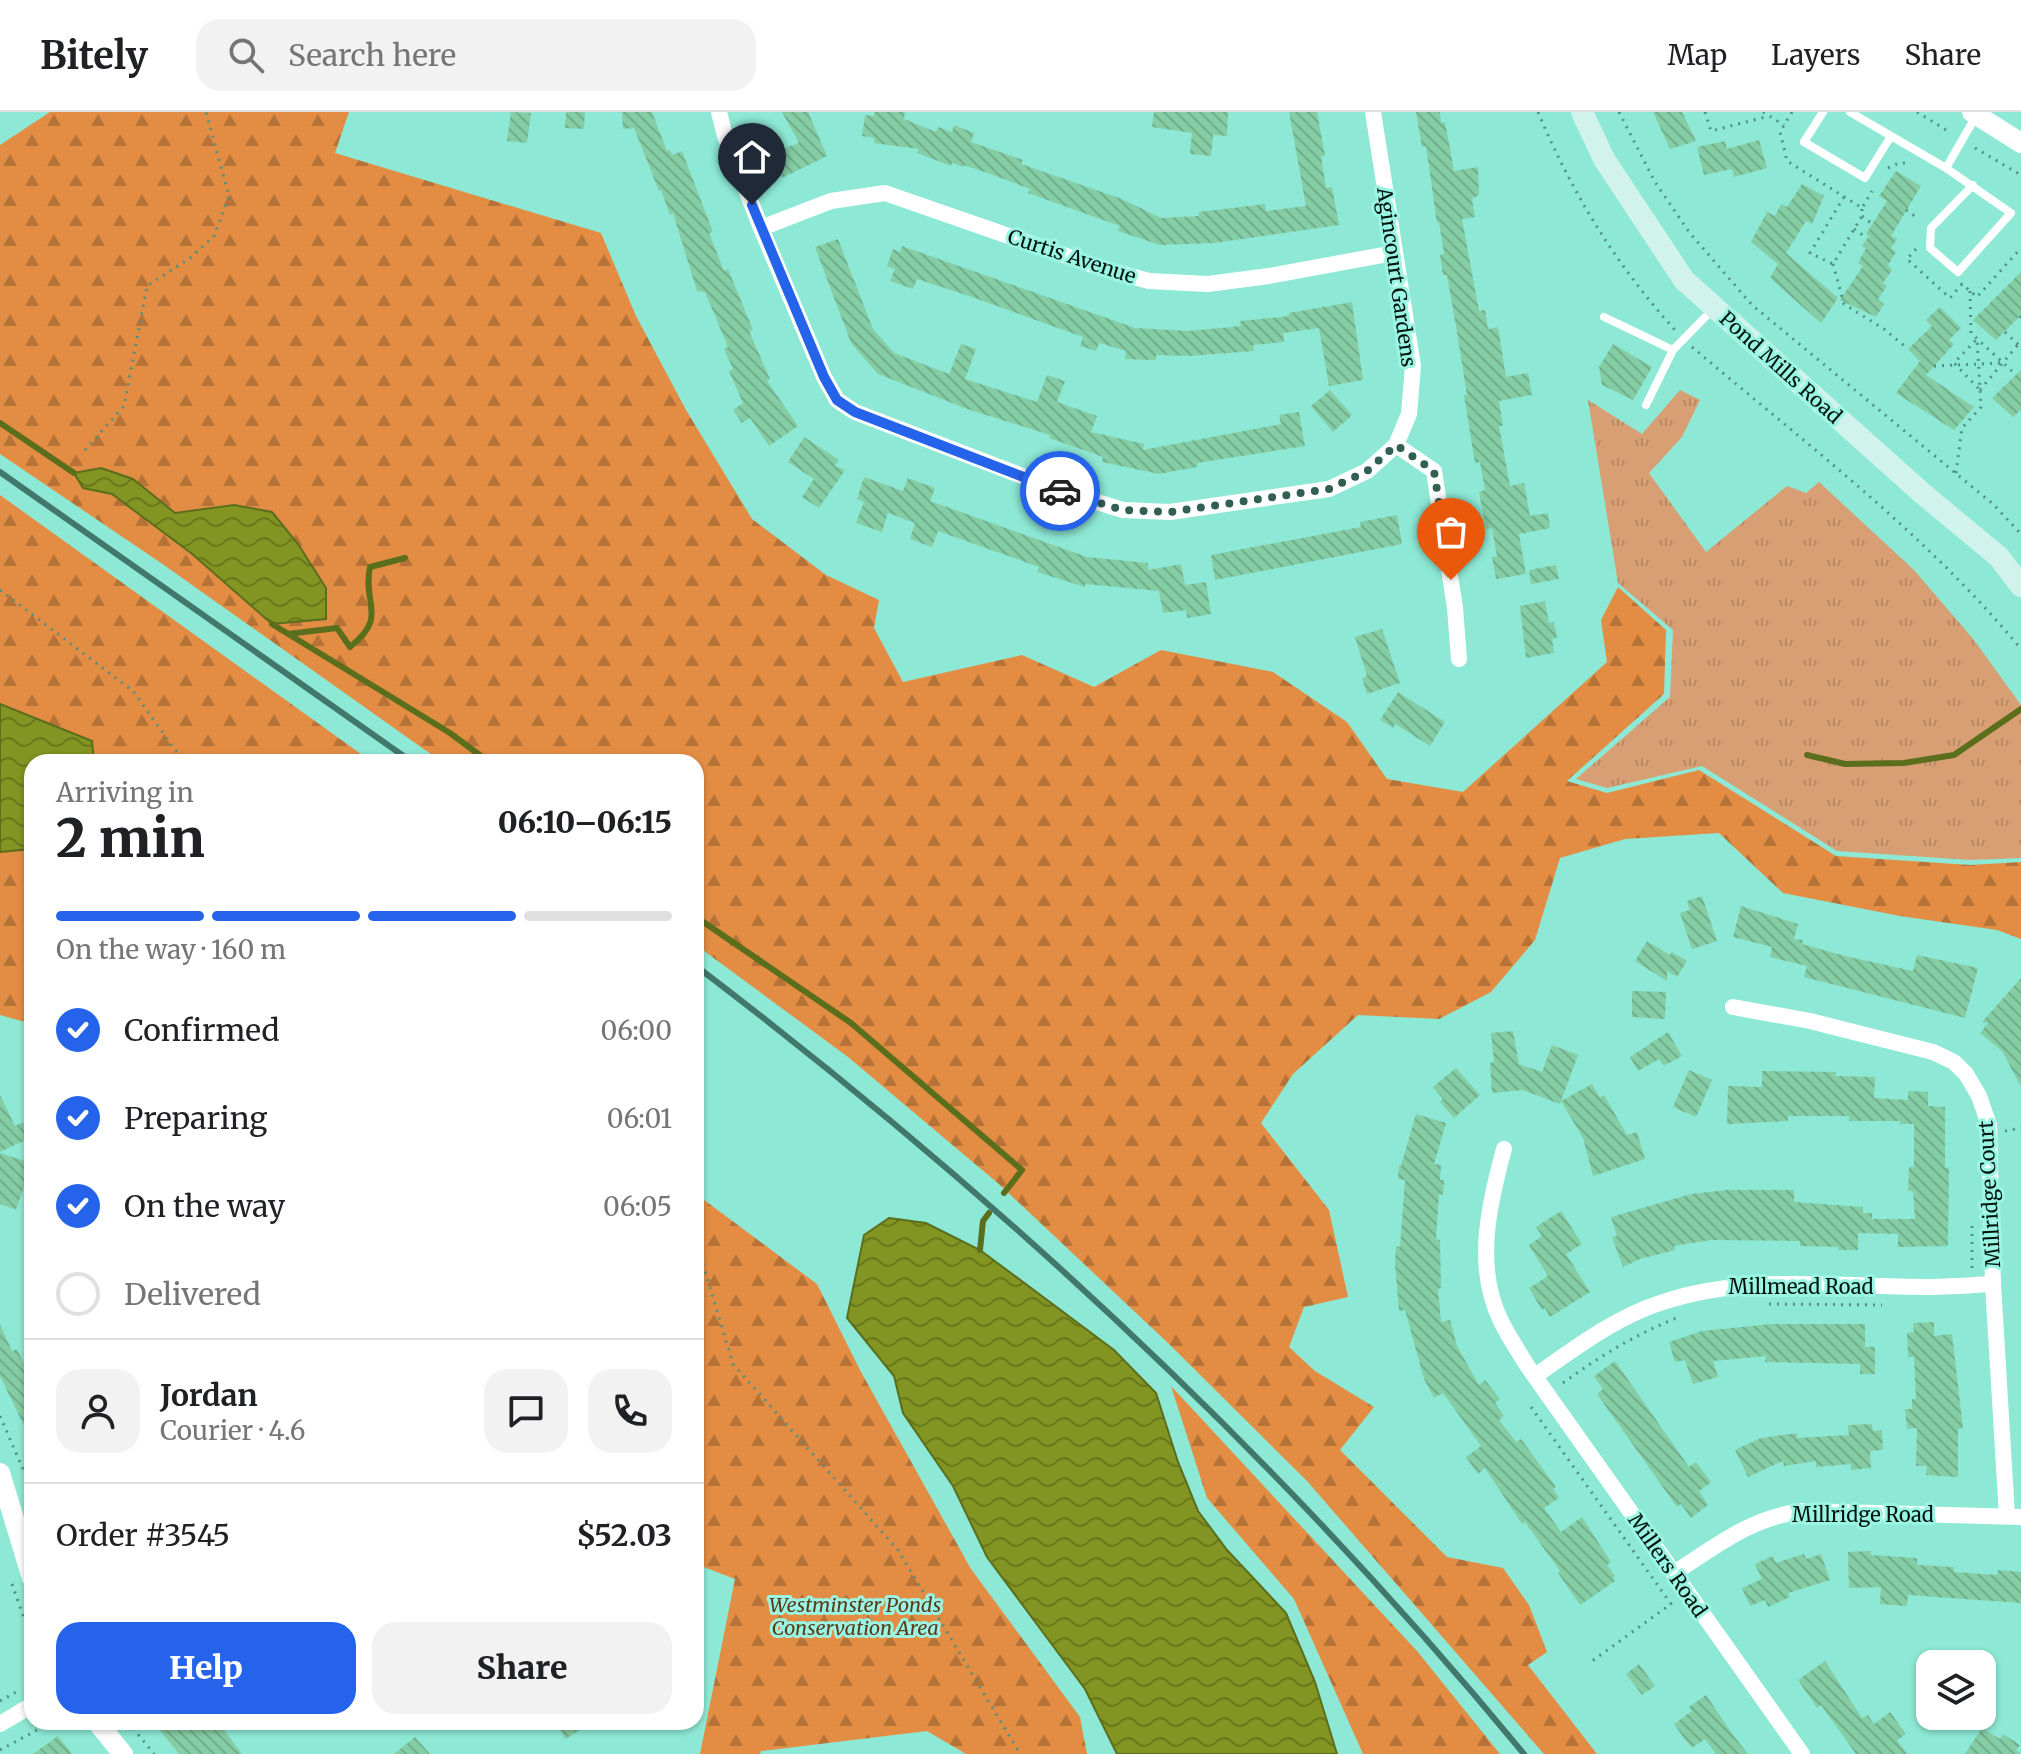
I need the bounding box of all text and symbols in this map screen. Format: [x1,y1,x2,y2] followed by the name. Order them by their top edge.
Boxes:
[196,19,756,91] search box
[40,32,148,79] text: Bitely
[224,33,268,77] icon: search
[288,36,456,74] text: Search here
[1667,37,1727,73] text: Map
[1771,37,1860,73] text: Layers
[1904,37,1981,73] text: Share
[718,123,786,205] pin
[730,135,774,179] icon: home
[1372,185,1422,368] street label: Agincourt Gardens
[1005,223,1139,289] street label: Curtis Avenue
[1715,306,1847,428] street label: Pond Mills Road
[1020,451,1100,531] courier
[1038,469,1082,513] icon: car
[1417,498,1485,580] pin
[1429,510,1473,554] icon: bag
[56,776,194,809] text: Arriving in
[498,803,672,841] text: 06:10–06:15
[56,806,205,871] text: 2 min
[56,933,286,966] text: On the way · 160 m
[56,1008,100,1052] icon: check
[124,1011,279,1049] text: Confirmed
[601,1014,672,1047] text: 06:00
[56,1096,100,1140] icon: check
[124,1099,267,1137] text: Preparing
[607,1102,672,1135] text: 06:01
[1973,1120,2005,1268] street label: Millridge Court
[56,1184,100,1228] icon: check
[124,1187,285,1225] text: On the way
[603,1190,672,1223] text: 06:05
[1728,1274,1874,1299] street label: Millmead Road
[124,1275,261,1313] text: Delivered
[56,1369,140,1453] button: person
[484,1369,568,1453] button: chat
[588,1369,672,1453] button: phone
[160,1376,258,1414] text: Jordan
[160,1414,306,1447] text: Courier · 4.6
[1792,1502,1934,1527] street label: Millridge Road
[1623,1508,1713,1622] street label: Millers Road
[56,1516,230,1554] text: Order #3545
[576,1516,672,1554] text: $52.03
[769,1592,941,1640] park label: Westminster Ponds Conservation Area
[56,1622,356,1714] button: Help
[372,1622,672,1714] button: Share
[1916,1650,1996,1730] map controls
[1916,1650,1996,1730] button: layers

